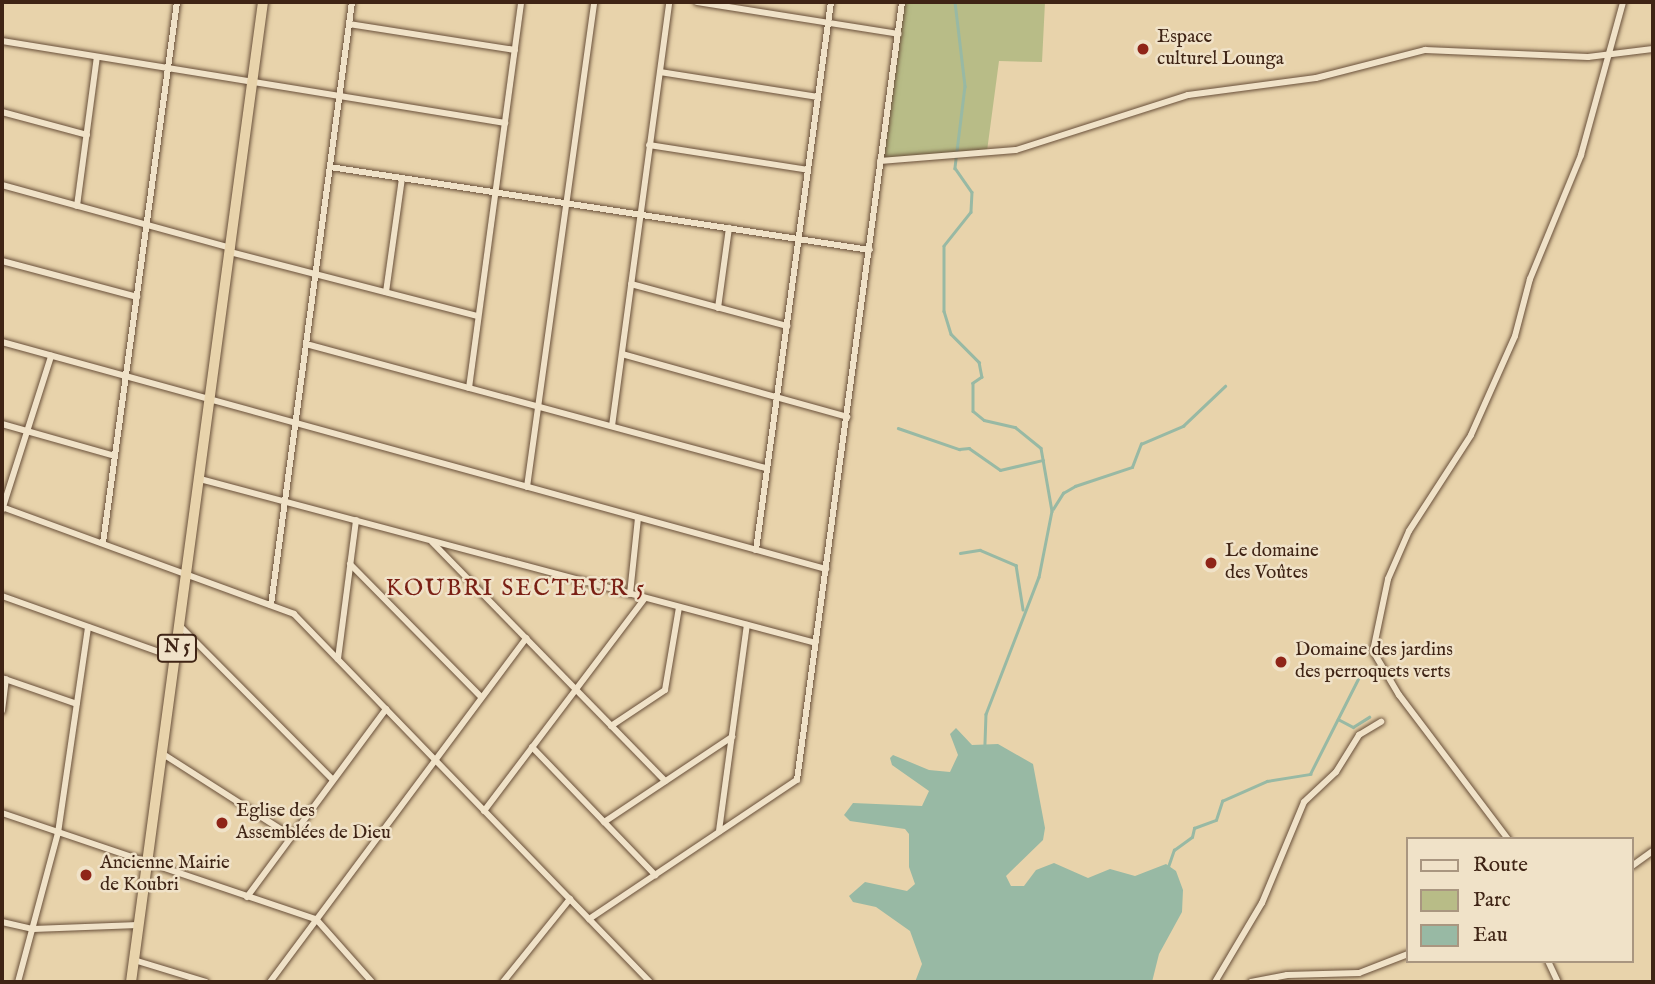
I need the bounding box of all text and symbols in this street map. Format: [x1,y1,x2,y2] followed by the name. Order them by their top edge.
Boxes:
[1157,27,1284,71] place label: Espace culturel Lounga
[1135,41,1151,57] marker: Espace culturel Lounga
[1225,541,1319,585] place label: Le domaine des Voûtes
[1203,555,1219,571] marker: Le domaine des Voûtes
[388,575,644,603] district label: KOUBRI SECTEUR 5
[156,634,198,662] road number: N 5
[1295,640,1453,684] place label: Domaine des jardins des perroquets verts
[1273,654,1289,670] marker: Domaine des jardins des perroquets verts
[236,801,391,845] place label: Eglise des Assemblées de Dieu
[214,815,230,831] marker: Eglise des Assemblées de Dieu
[1406,837,1634,963] legend
[1473,852,1528,879] text: Route
[100,853,230,897] place label: Ancienne Mairie de Koubri
[78,867,94,883] marker: Ancienne Mairie de Koubri
[1473,887,1511,914] text: Parc
[1473,922,1508,949] text: Eau

